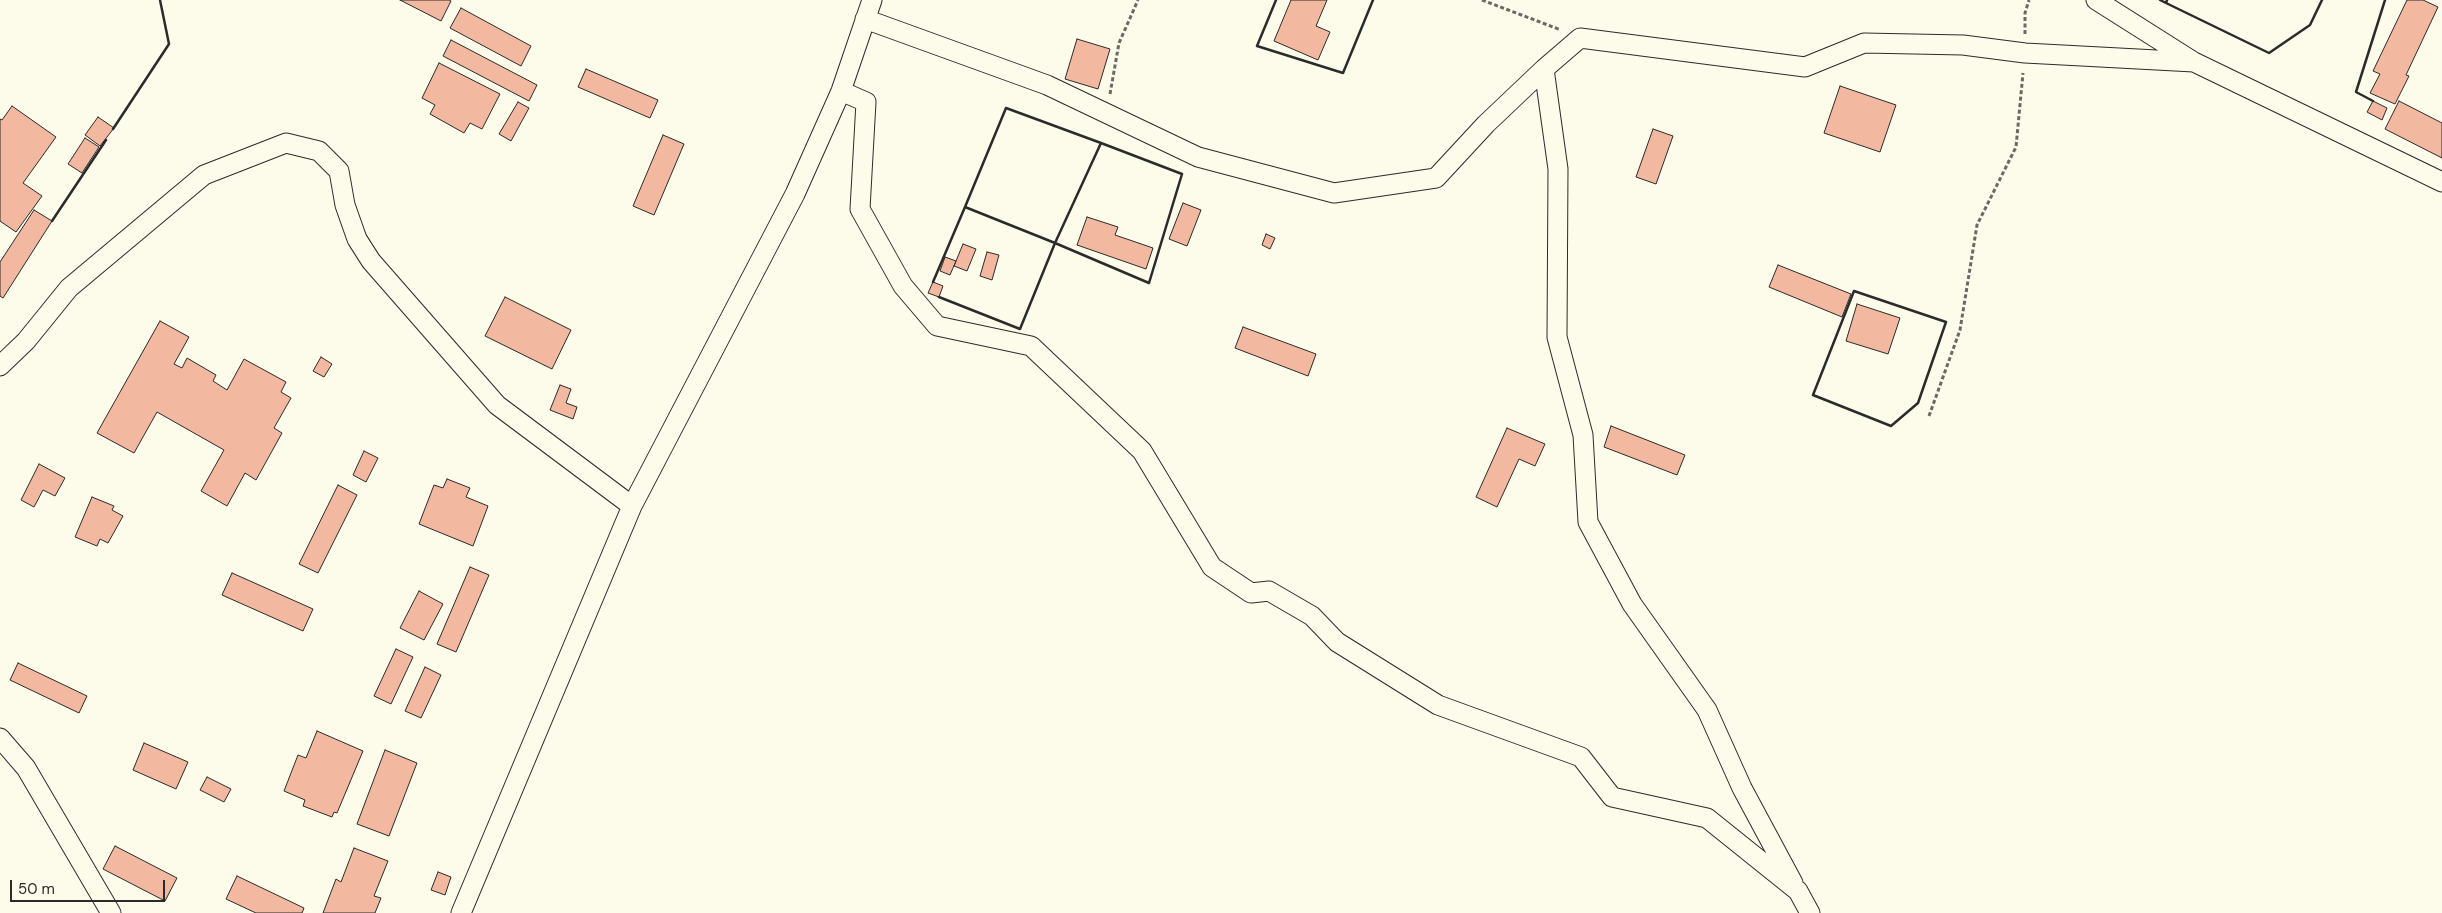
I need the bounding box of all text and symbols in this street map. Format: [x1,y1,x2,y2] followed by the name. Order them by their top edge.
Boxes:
[12,870,168,902] scale bar
[18,879,55,899] text: 50 m

